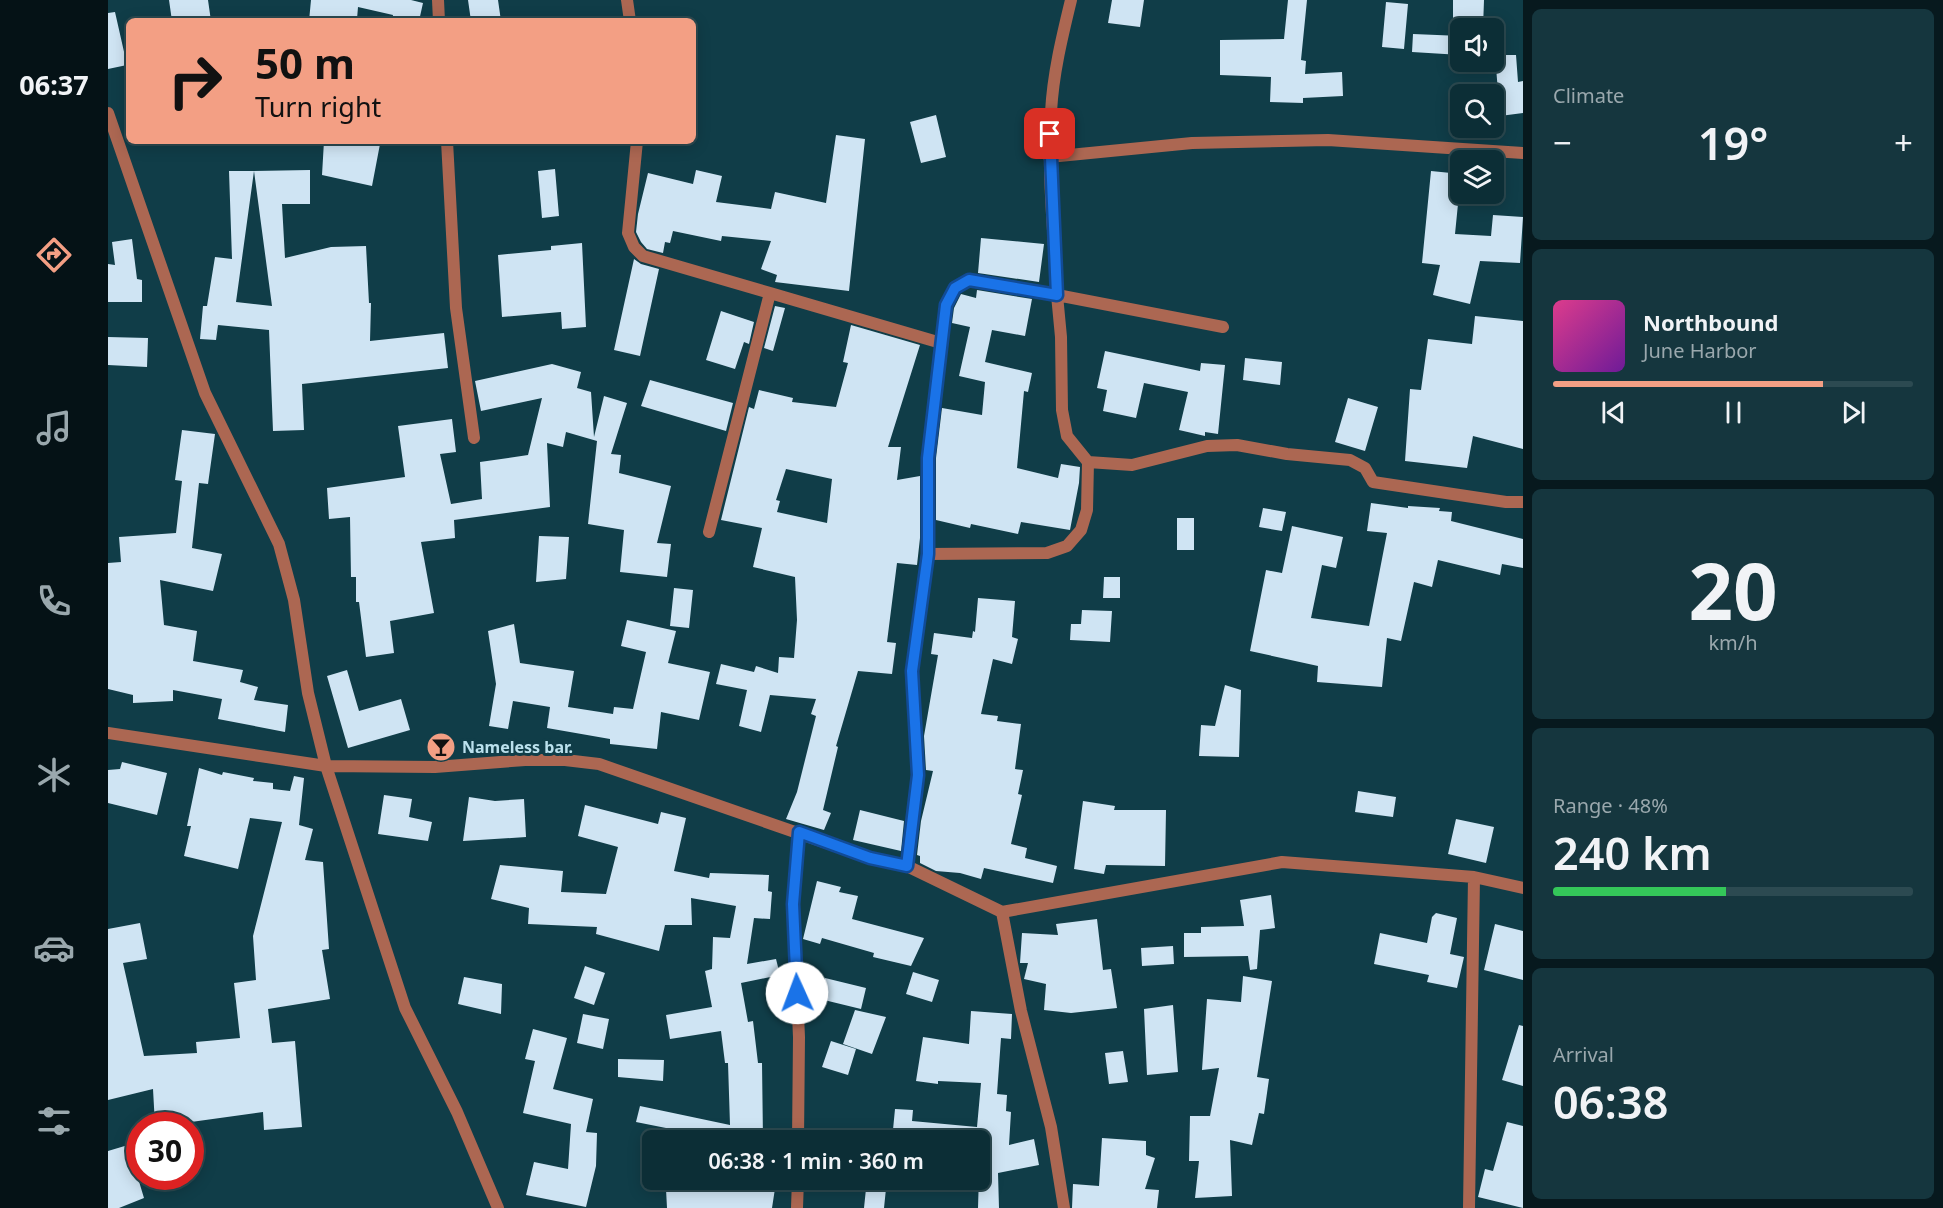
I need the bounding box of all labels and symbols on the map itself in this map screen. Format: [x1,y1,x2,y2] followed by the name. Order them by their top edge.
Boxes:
[1024,108,1075,159] pin
[425,731,457,763] bar icon: Nameless bar.
[462,736,573,758] place label: Nameless bar.
[765,961,829,1025] position arrow
[126,1112,204,1190] speed limit sign: 30

